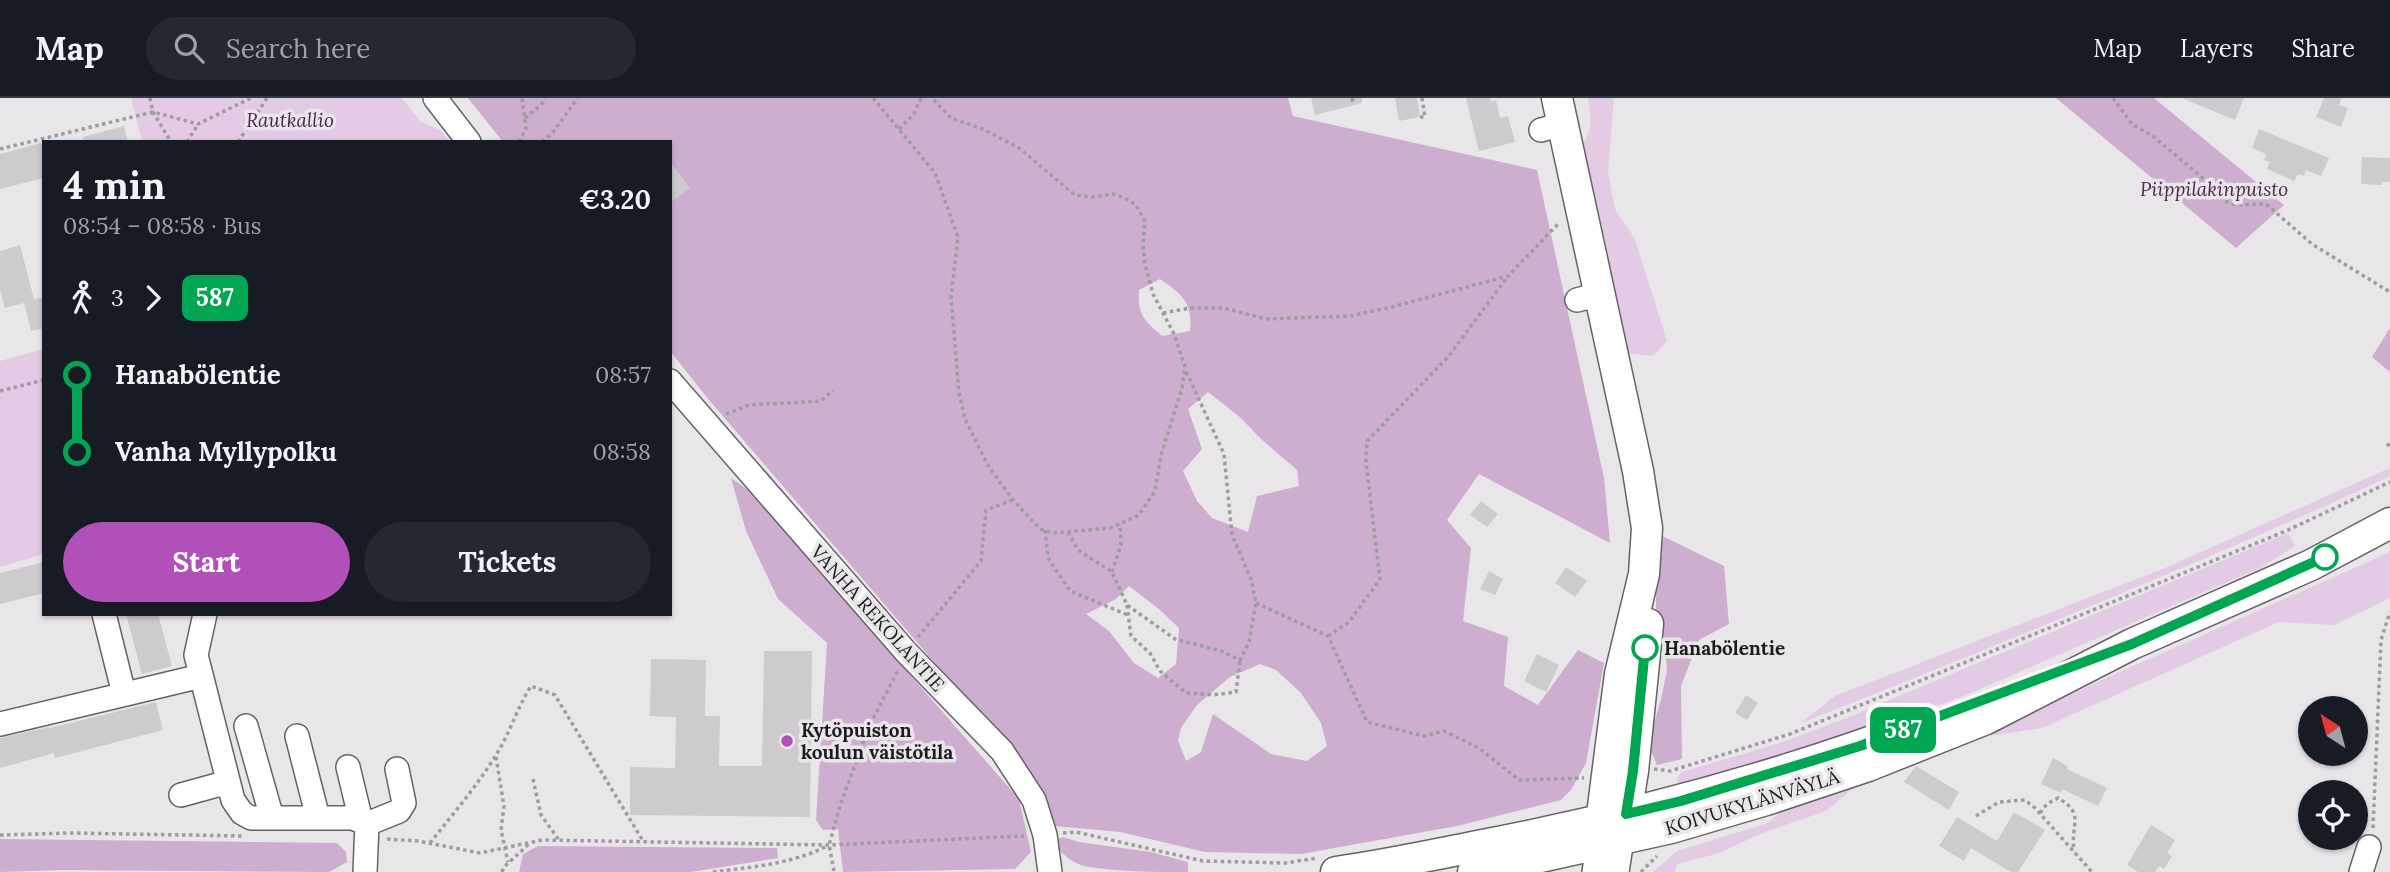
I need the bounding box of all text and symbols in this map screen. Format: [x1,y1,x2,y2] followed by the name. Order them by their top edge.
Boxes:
[146,17,636,80] search box
[35,27,104,69] text: Map
[170,29,208,67] icon: search
[226,32,370,65] text: Search here
[2093,33,2142,64] text: Map
[2180,33,2253,64] text: Layers
[2291,33,2355,64] text: Share
[246,108,334,132] park label: Rautkallio
[63,161,165,209] text: 4 min
[2140,177,2288,201] park label: Piippilakinpuisto
[579,183,651,216] text: €3.20
[63,211,261,240] text: 08:54 – 08:58 · Bus
[63,279,101,317] icon: walk
[134,279,172,317] icon: forward
[196,282,234,313] text: 587
[111,283,124,312] text: 3
[115,358,281,391] text: Hanabölentie
[595,360,651,389] text: 08:57
[115,435,337,468] text: Vanha Myllypolku
[593,437,651,466] text: 08:58
[63,522,350,602] button: Start
[364,522,651,602] button: Tickets
[805,539,950,696] street label: VANHA REKOLANTIE
[2312,544,2338,570] unlabelled marker
[1632,635,1658,661] marker: Hanabölentie
[1664,636,1785,660] place label: Hanabölentie
[2298,696,2368,766] north arrow
[2298,696,2368,850] map controls
[1863,707,1943,753] line badge: 587
[1884,714,1922,745] text: 587
[801,718,953,764] place label: Kytöpuiston koulun väistötila
[779,733,795,749] marker: Kytöpuiston koulun väistötila
[1662,764,1843,840] street label: KOIVUKYLÄNVÄYLÄ
[2298,780,2368,850] button: locate

